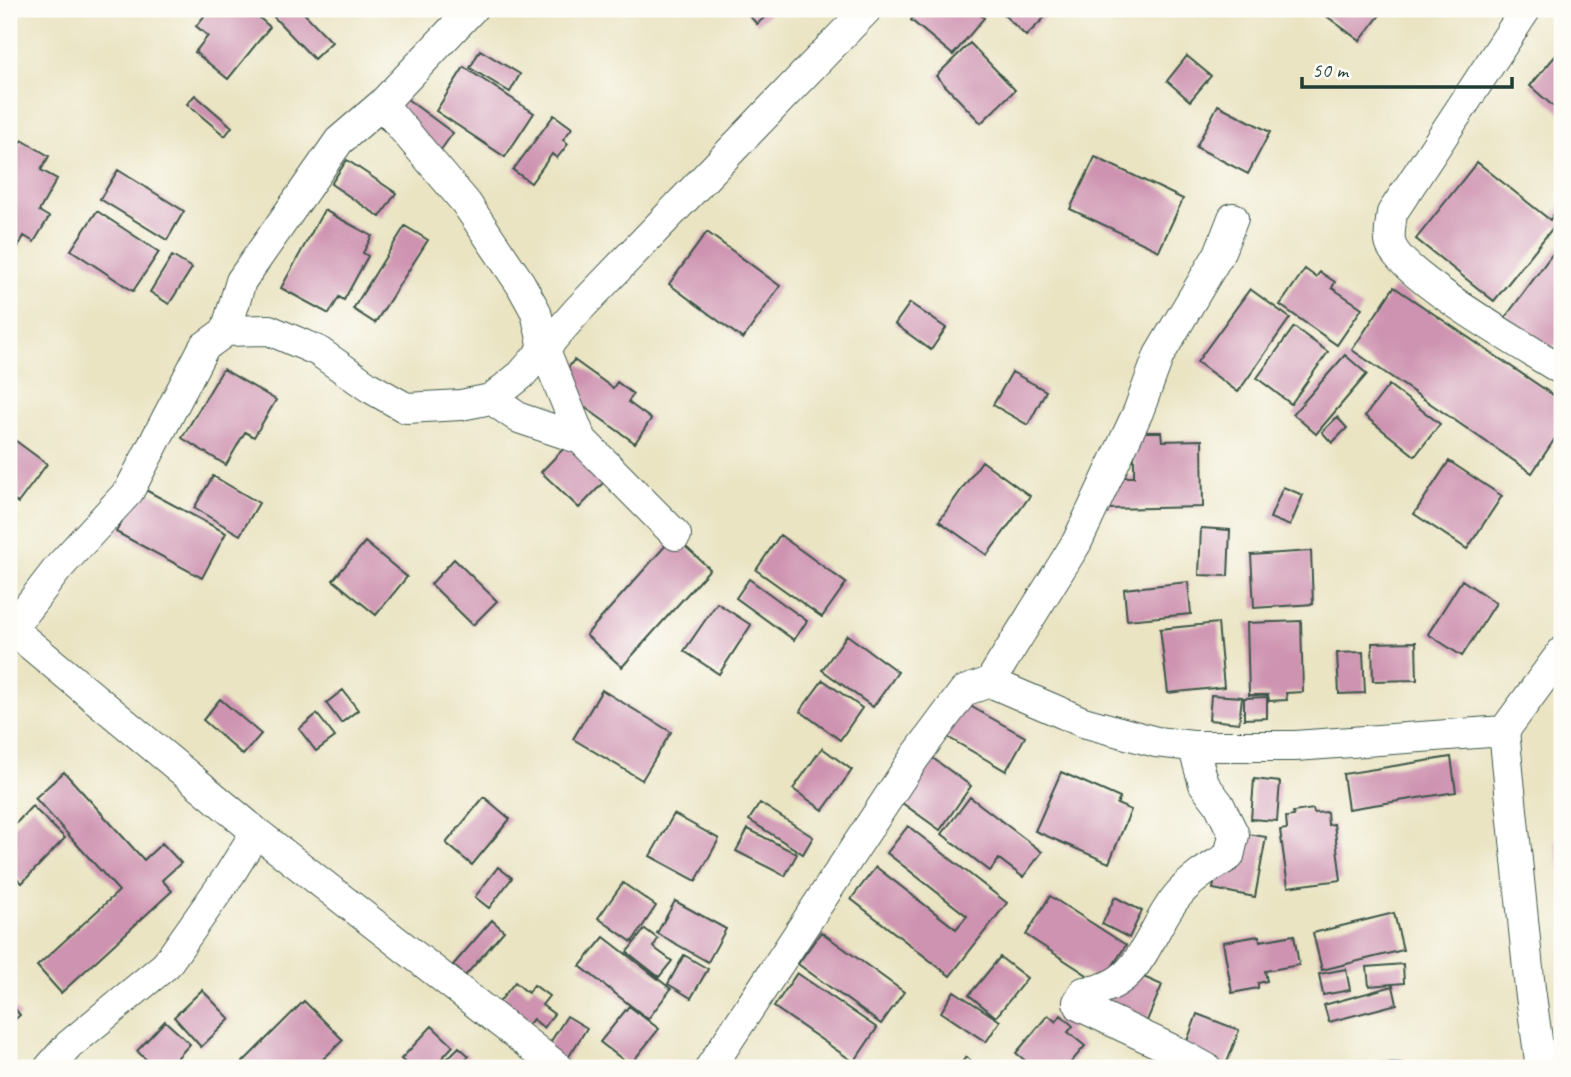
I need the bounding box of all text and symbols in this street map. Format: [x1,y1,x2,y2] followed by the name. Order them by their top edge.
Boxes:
[1302,46,1512,90] scale bar
[1312,57,1350,83] text: 50 m

